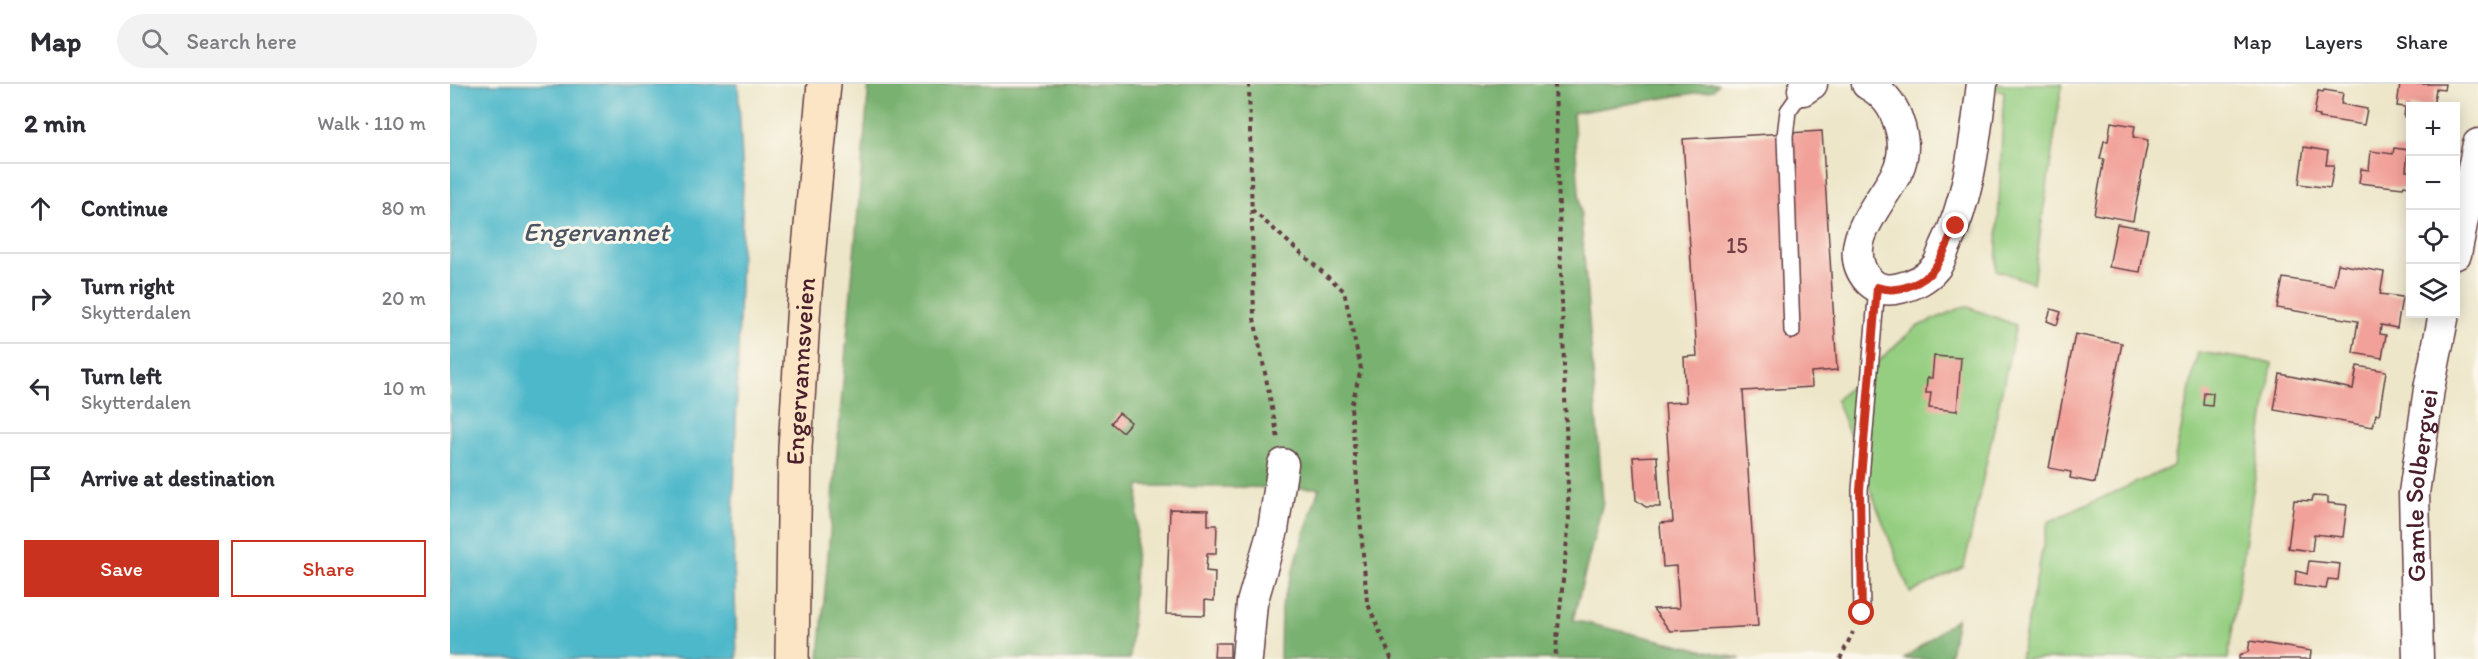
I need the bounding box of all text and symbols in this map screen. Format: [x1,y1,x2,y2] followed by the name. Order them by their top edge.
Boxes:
[117,14,537,68] search box
[30,24,81,58] text: Map
[138,25,171,58] icon: search
[186,28,297,55] text: Search here
[2233,29,2272,54] text: Map
[2305,29,2363,54] text: Layers
[2396,29,2448,54] text: Share
[2406,102,2460,318] map controls
[2406,102,2460,156] button: +
[24,107,86,139] text: 2 min
[317,111,426,135] text: Walk · 110 m
[2406,156,2460,210] button: −
[24,192,57,225] icon: ahead
[81,195,168,222] text: Continue
[381,196,426,220] text: 80 m
[2406,210,2460,264] button: locate
[1942,212,1968,238] route end
[523,215,672,248] water label: Engervannet
[1726,232,1748,259] house number: 15
[2406,264,2460,318] button: layers
[81,273,175,300] text: Turn right
[779,276,822,465] street label: Engervannsveien
[24,282,57,315] icon: right
[382,286,426,310] text: 20 m
[81,300,191,324] text: Skytterdalen
[81,363,162,390] text: Turn left
[24,372,57,405] icon: left
[383,376,426,400] text: 10 m
[2398,387,2445,583] street label: Gamle Solbergvei
[81,390,191,414] text: Skytterdalen
[24,462,57,495] icon: arrive
[81,465,275,492] text: Arrive at destination
[24,540,219,597] button: Save
[231,540,426,597] button: Share
[1848,599,1874,625] route start

